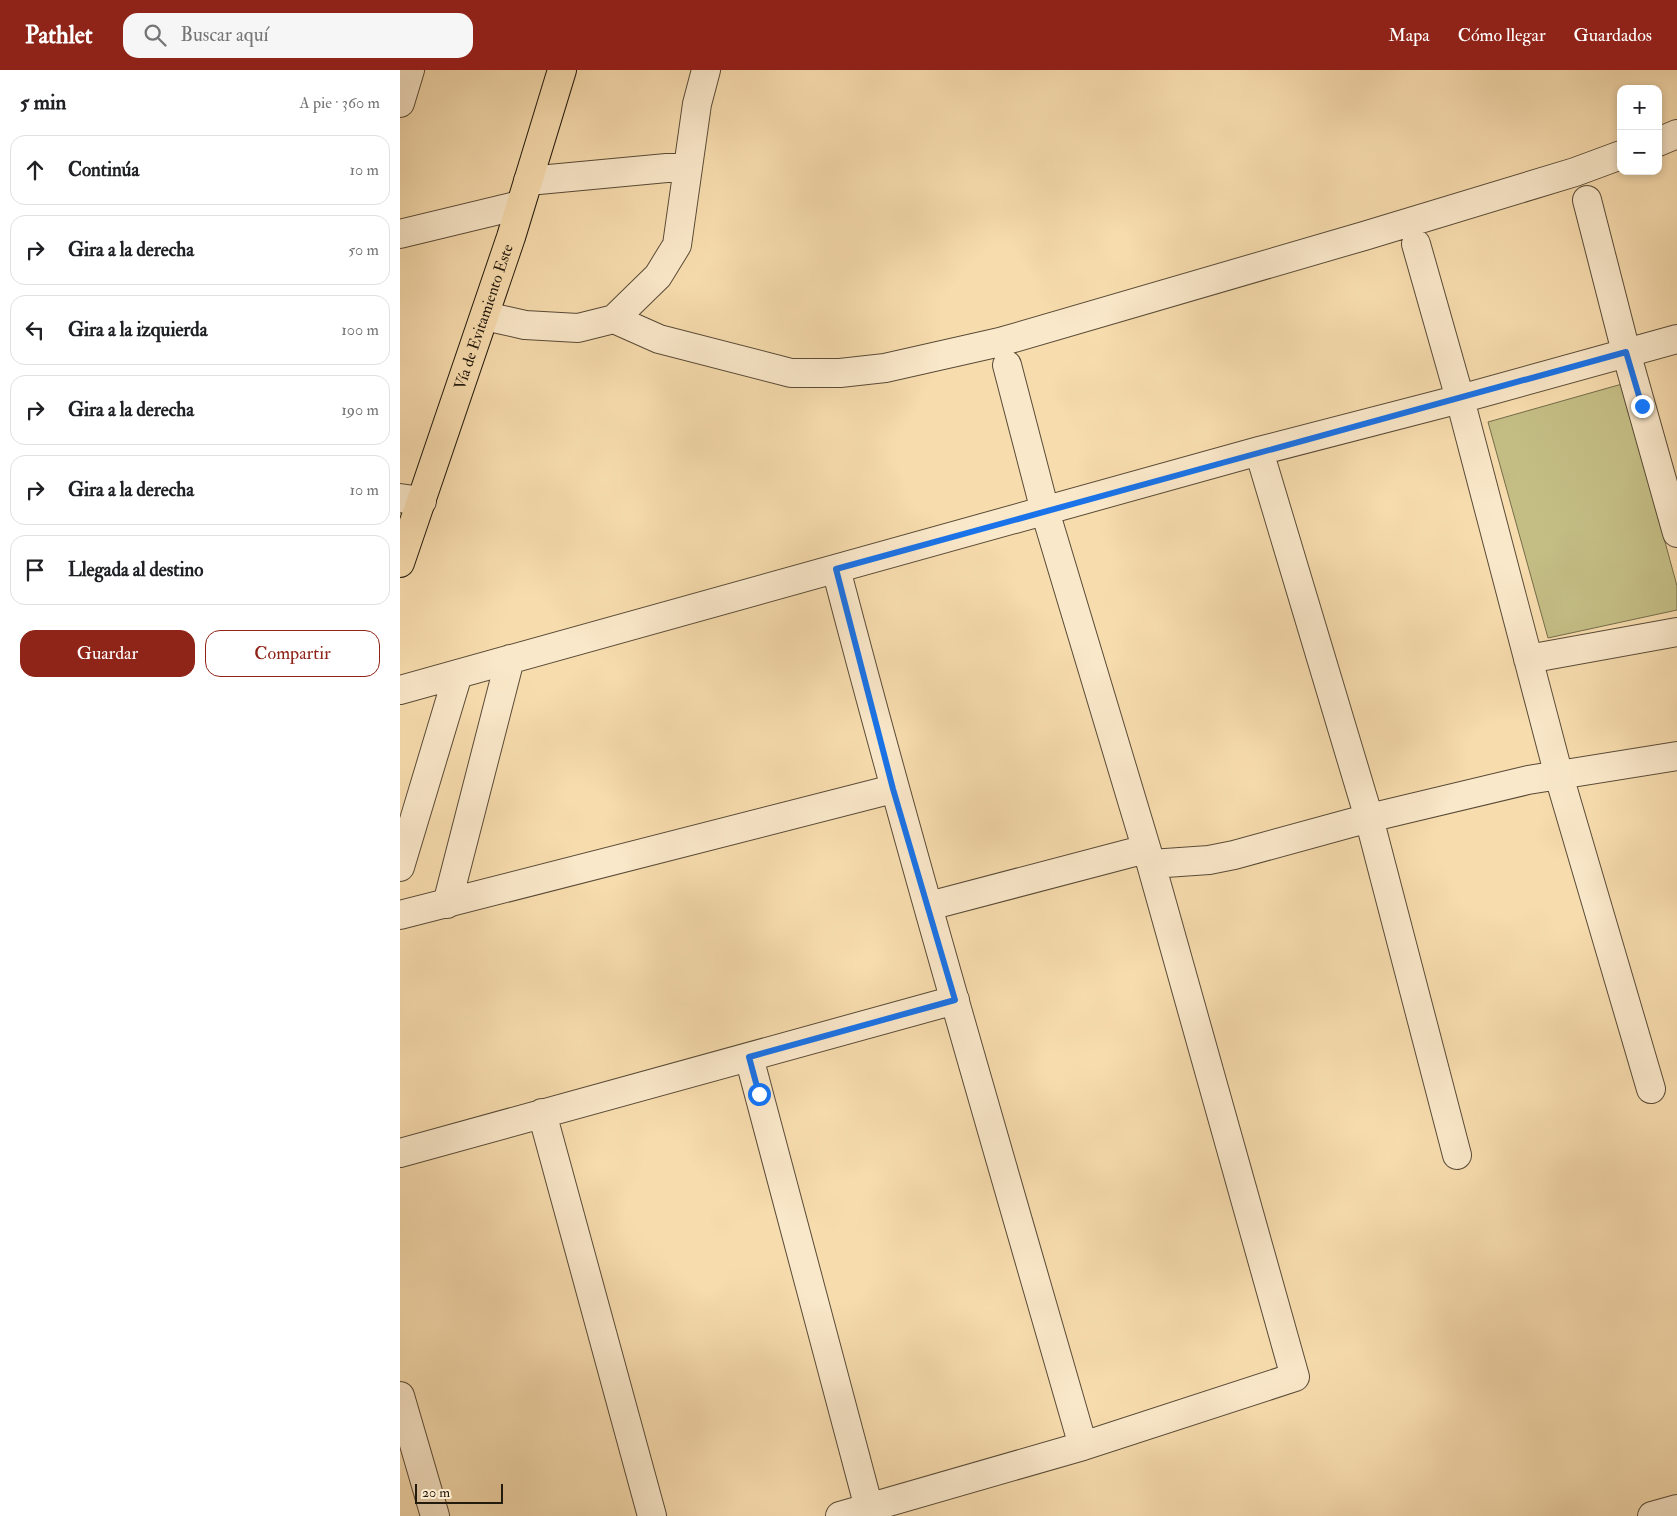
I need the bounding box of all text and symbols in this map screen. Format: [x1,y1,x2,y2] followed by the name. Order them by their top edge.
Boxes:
[123,13,473,58] search box
[25,20,93,51] text: Pathlet
[141,21,169,49] icon: search
[181,23,269,47] text: Buscar aquí
[1389,24,1430,47] text: Mapa
[1458,24,1546,47] text: Cómo llegar
[1574,24,1652,47] text: Guardados
[1617,85,1662,175] map controls
[1617,85,1662,130] button: +
[20,89,66,116] text: 5 min
[300,93,380,113] text: A pie · 360 m
[1617,130,1662,175] button: −
[21,156,49,184] icon: ahead
[68,158,139,182] text: Continúa
[349,160,379,180] text: 10 m
[21,236,49,264] icon: right
[68,238,194,262] text: Gira a la derecha
[348,240,379,260] text: 50 m
[450,241,518,392] street label: Vía de Evitamiento Este
[21,316,49,344] icon: left
[68,318,207,342] text: Gira a la izquierda
[341,320,379,340] text: 100 m
[1631,395,1654,418] route end
[21,396,49,424] icon: right
[68,398,194,422] text: Gira a la derecha
[341,400,379,420] text: 190 m
[21,476,49,504] icon: right
[68,478,194,502] text: Gira a la derecha
[349,480,379,500] text: 10 m
[21,556,49,584] icon: arrive
[68,558,203,582] text: Llegada al destino
[20,630,195,677] button: Guardar
[205,630,380,677] button: Compartir
[748,1083,771,1106] route start
[415,1481,502,1504] scale bar
[422,1484,450,1501] text: 20 m

